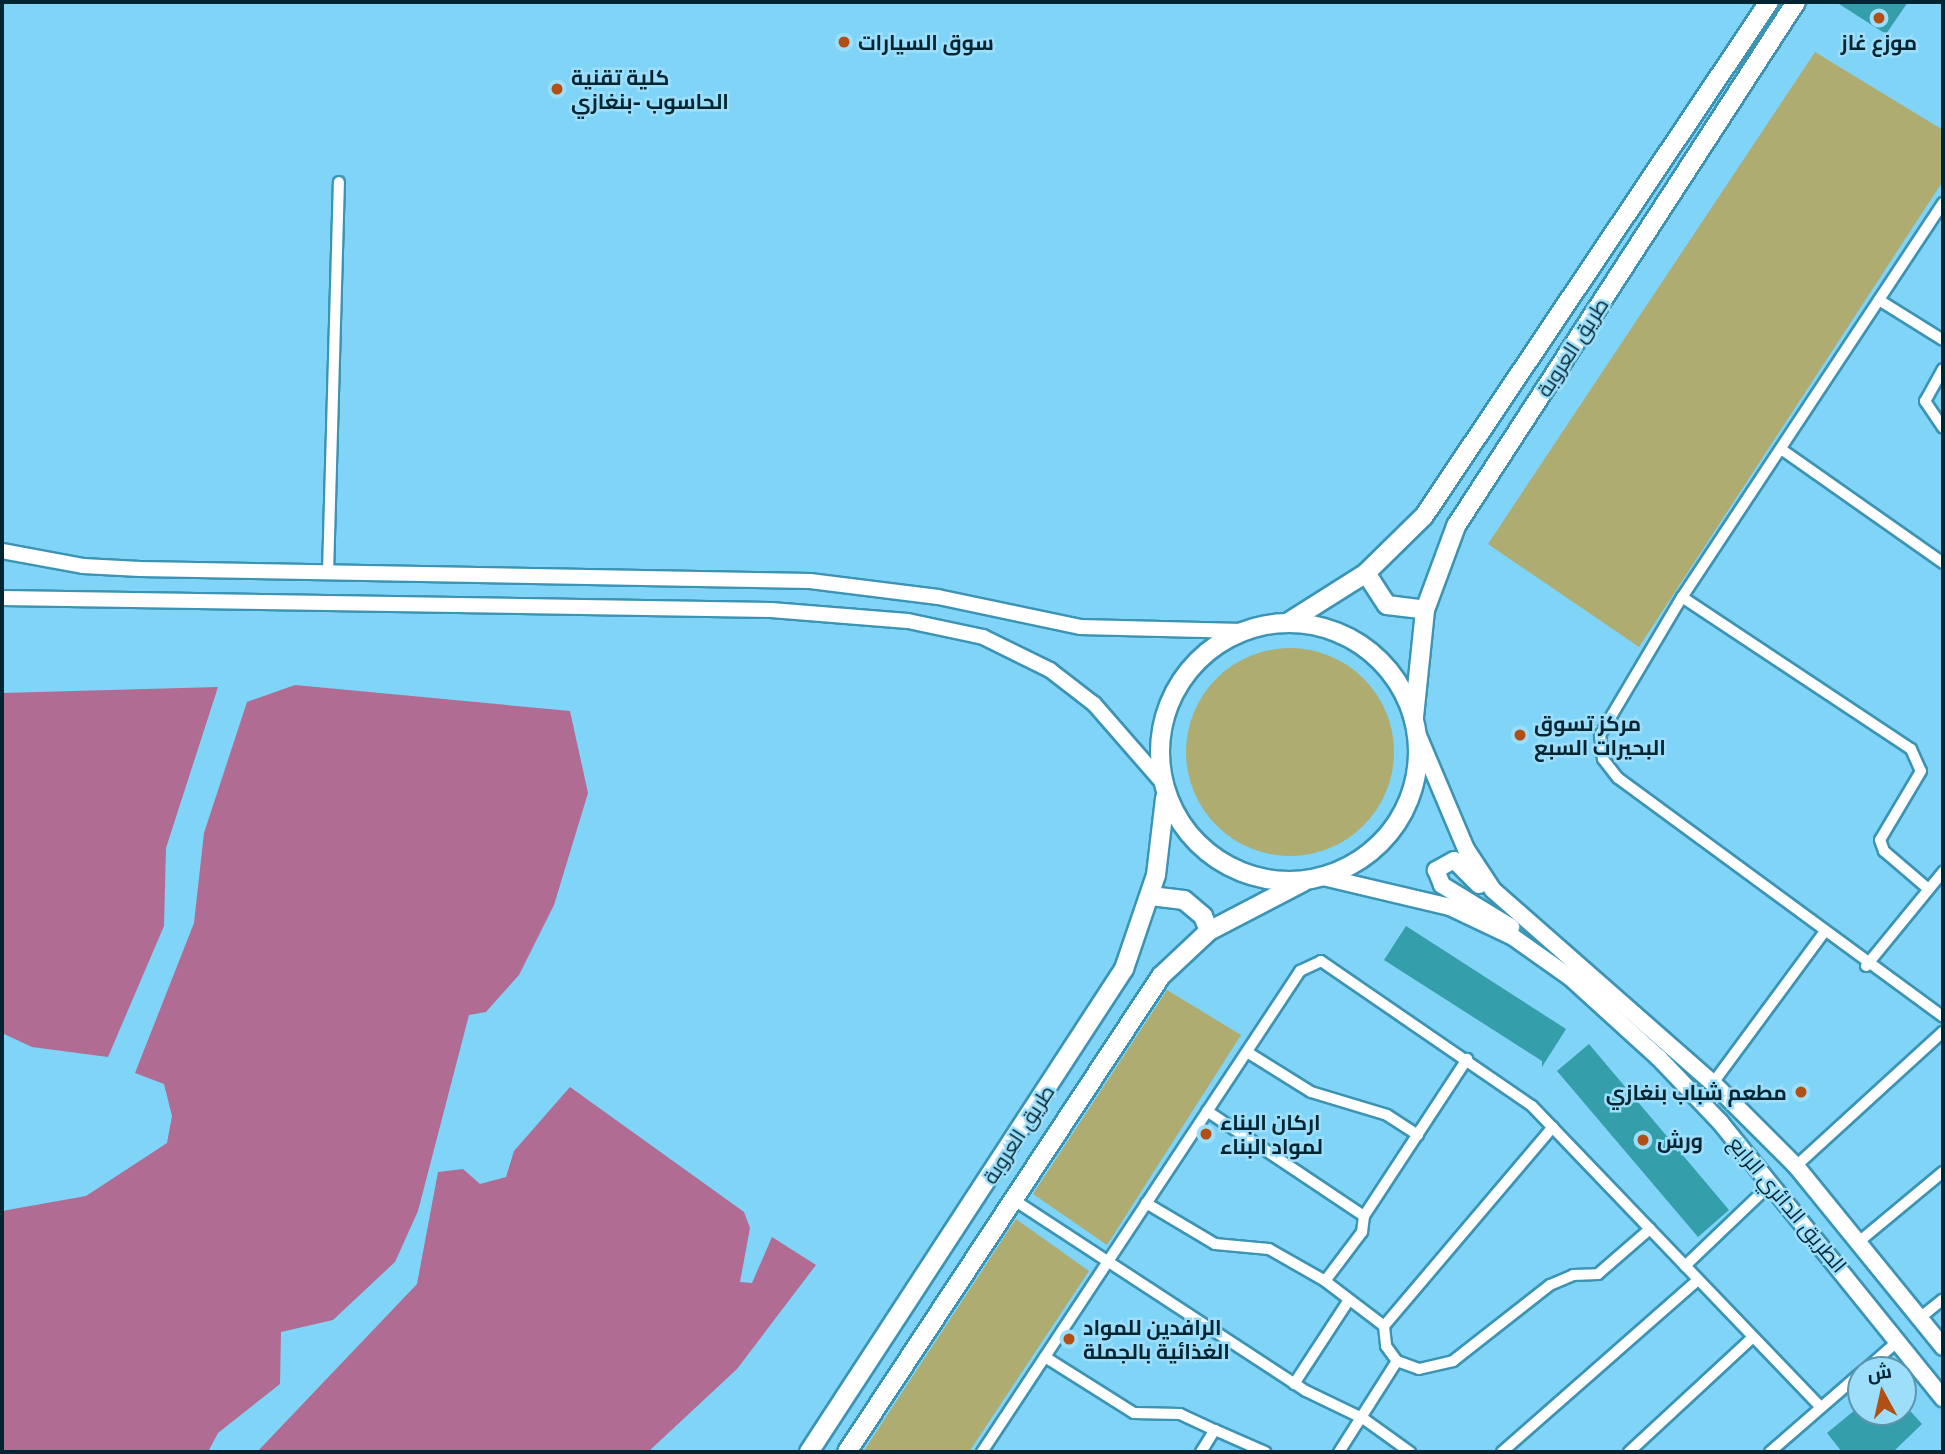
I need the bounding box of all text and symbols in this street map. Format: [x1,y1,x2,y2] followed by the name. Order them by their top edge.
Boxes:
[1871,10,1887,26] marker: موزع غاز
[858,29,994,55] place label: سوق السيارات
[1841,29,1917,55] place label: موزع غاز
[836,34,852,50] marker: سوق السيارات
[571,64,729,114] place label: كلية تقنية الحاسوب -بنغازي
[549,81,565,97] marker: كلية تقنية الحاسوب -بنغازي
[1531,293,1613,401] street label: طريق العروبة
[1534,710,1666,760] place label: مركز تسوق البحيرات السبع
[1512,727,1528,743] marker: مركز تسوق البحيرات السبع
[1606,1079,1787,1105] place label: مطعم شباب بنغازي
[977,1080,1059,1188] street label: طريق العروبة
[1793,1084,1809,1100] marker: مطعم شباب بنغازي
[1220,1109,1323,1159] place label: اركان البناء لمواد البناء
[1198,1126,1214,1142] marker: اركان البناء لمواد البناء
[1657,1127,1703,1153] place label: ورش
[1724,1131,1852,1277] street label: الطريق الدائري الرابع
[1635,1132,1651,1148] marker: ورش
[1083,1314,1230,1364] place label: الرافدين للمواد الغذائية بالجملة
[1061,1331,1077,1347] marker: الرافدين للمواد الغذائية بالجملة
[1847,1356,1917,1426] north arrow
[1865,1356,1893,1388] text: ش

